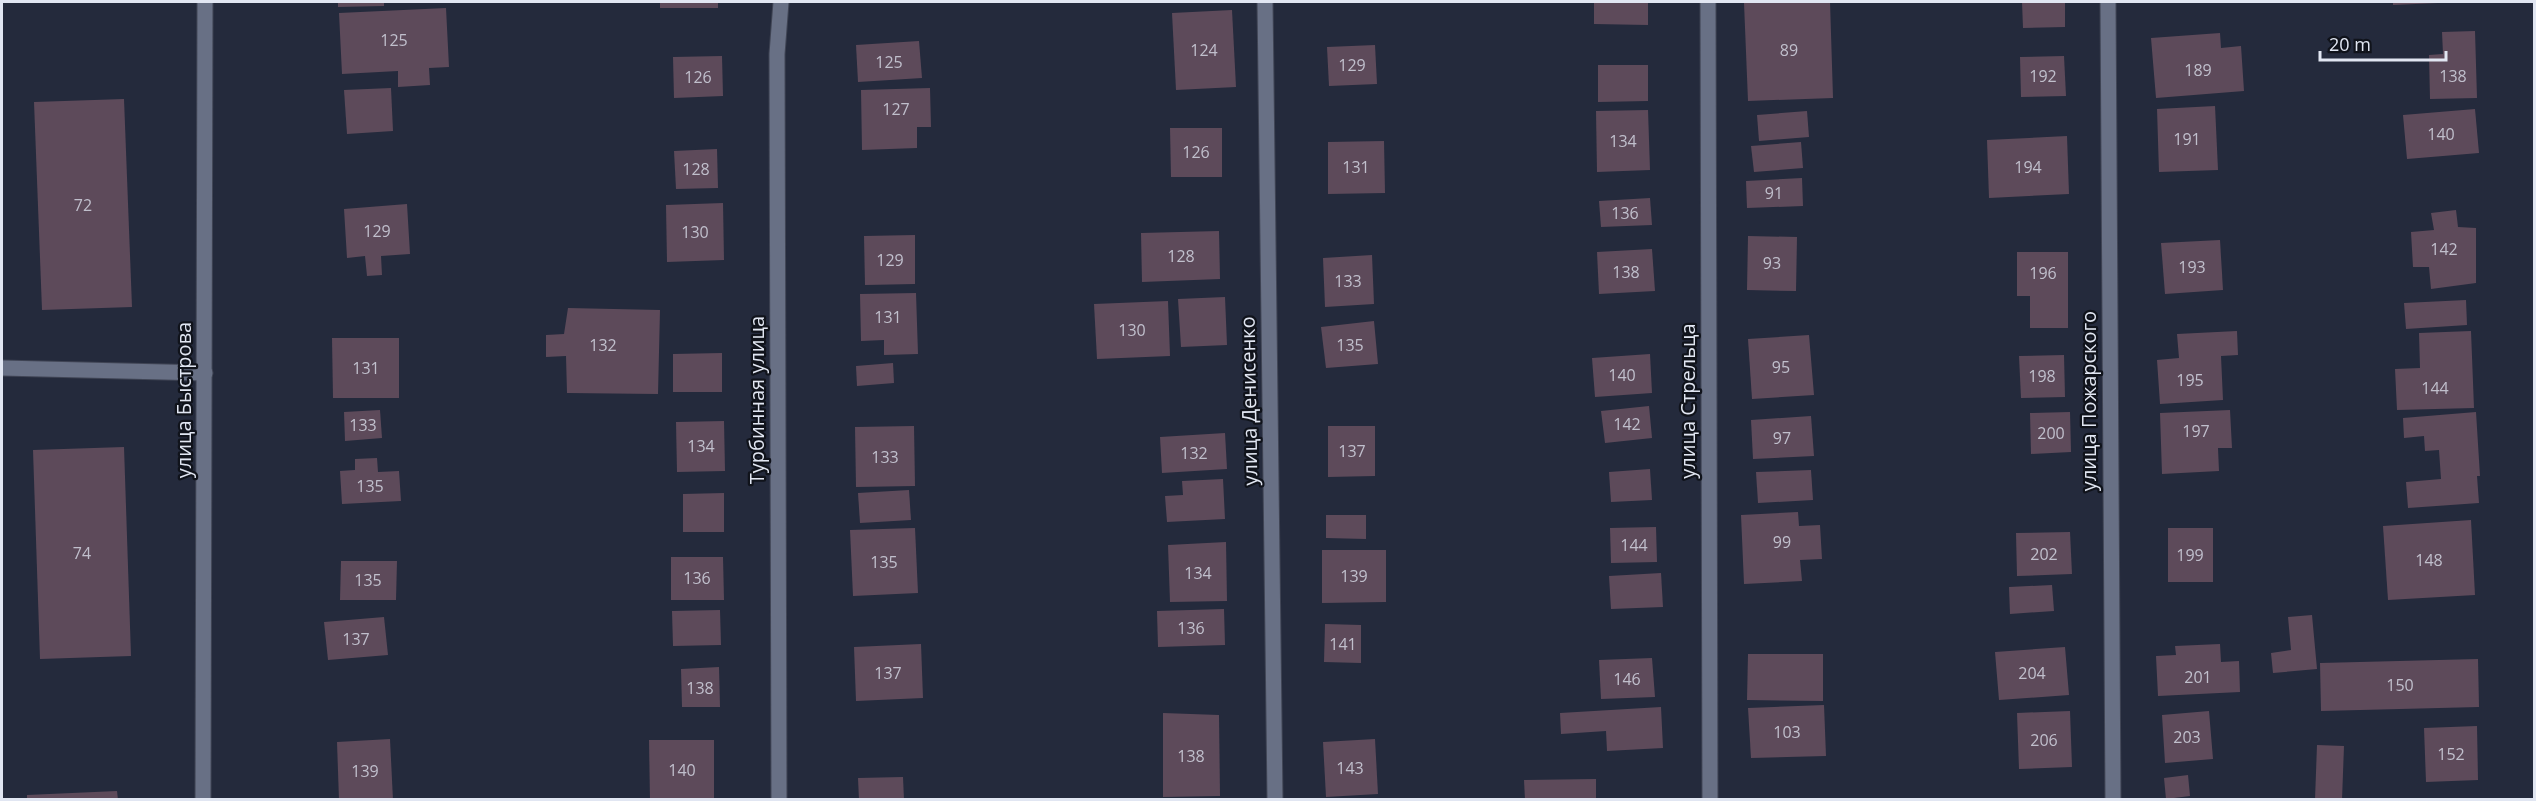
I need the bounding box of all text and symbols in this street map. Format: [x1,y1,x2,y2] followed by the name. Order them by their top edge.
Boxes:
[2320,24,2446,62] scale bar
[380,29,408,51] house number: 125
[2329,32,2371,56] text: 20 m
[1190,39,1218,61] house number: 124
[1780,39,1798,61] house number: 89
[875,51,903,73] house number: 125
[1338,54,1366,76] house number: 129
[2184,59,2212,81] house number: 189
[2029,65,2057,87] house number: 192
[2439,65,2467,87] house number: 138
[684,66,712,88] house number: 126
[882,98,910,120] house number: 127
[2427,123,2455,145] house number: 140
[2173,128,2201,150] house number: 191
[1609,130,1637,152] house number: 134
[1182,141,1210,163] house number: 126
[1342,156,1370,178] house number: 131
[2014,156,2042,178] house number: 194
[682,158,710,180] house number: 128
[1765,182,1783,204] house number: 91
[74,194,92,216] house number: 72
[1611,202,1639,224] house number: 136
[363,220,391,242] house number: 129
[681,221,709,243] house number: 130
[2430,238,2458,260] house number: 142
[1167,245,1195,267] house number: 128
[876,249,904,271] house number: 129
[1763,252,1781,274] house number: 93
[2178,256,2206,278] house number: 193
[1612,261,1640,283] house number: 138
[2029,262,2057,284] house number: 196
[1334,270,1362,292] house number: 133
[874,306,902,328] house number: 131
[2075,311,2102,491] street label: улица Пожарского
[743,316,770,484] street label: Турбинная улица
[1234,316,1263,486] street label: улица Денисенко
[1118,319,1146,341] house number: 130
[170,322,197,478] street label: улица Быстрова
[1674,323,1701,479] street label: улица Стрельца
[589,334,617,356] house number: 132
[1336,334,1364,356] house number: 135
[1772,356,1790,378] house number: 95
[352,357,380,379] house number: 131
[1608,364,1636,386] house number: 140
[2028,365,2056,387] house number: 198
[2176,369,2204,391] house number: 195
[2421,377,2449,399] house number: 144
[1613,413,1641,435] house number: 142
[349,414,377,436] house number: 133
[2182,420,2210,442] house number: 197
[2037,422,2065,444] house number: 200
[1773,427,1791,449] house number: 97
[687,435,715,457] house number: 134
[1338,440,1366,462] house number: 137
[1180,442,1208,464] house number: 132
[871,446,899,468] house number: 133
[356,475,384,497] house number: 135
[1773,531,1791,553] house number: 99
[1620,534,1648,556] house number: 144
[73,542,91,564] house number: 74
[2030,543,2058,565] house number: 202
[2176,544,2204,566] house number: 199
[2415,549,2443,571] house number: 148
[870,551,898,573] house number: 135
[1184,562,1212,584] house number: 134
[1340,565,1368,587] house number: 139
[683,567,711,589] house number: 136
[354,569,382,591] house number: 135
[1177,617,1205,639] house number: 136
[342,628,370,650] house number: 137
[1329,633,1357,655] house number: 141
[874,662,902,684] house number: 137
[2018,662,2046,684] house number: 204
[2184,666,2212,688] house number: 201
[1613,668,1641,690] house number: 146
[2386,674,2414,696] house number: 150
[686,677,714,699] house number: 138
[1773,721,1801,743] house number: 103
[2173,726,2201,748] house number: 203
[2030,729,2058,751] house number: 206
[2437,743,2465,765] house number: 152
[1177,745,1205,767] house number: 138
[1336,757,1364,779] house number: 143
[668,759,696,781] house number: 140
[351,760,379,782] house number: 139

